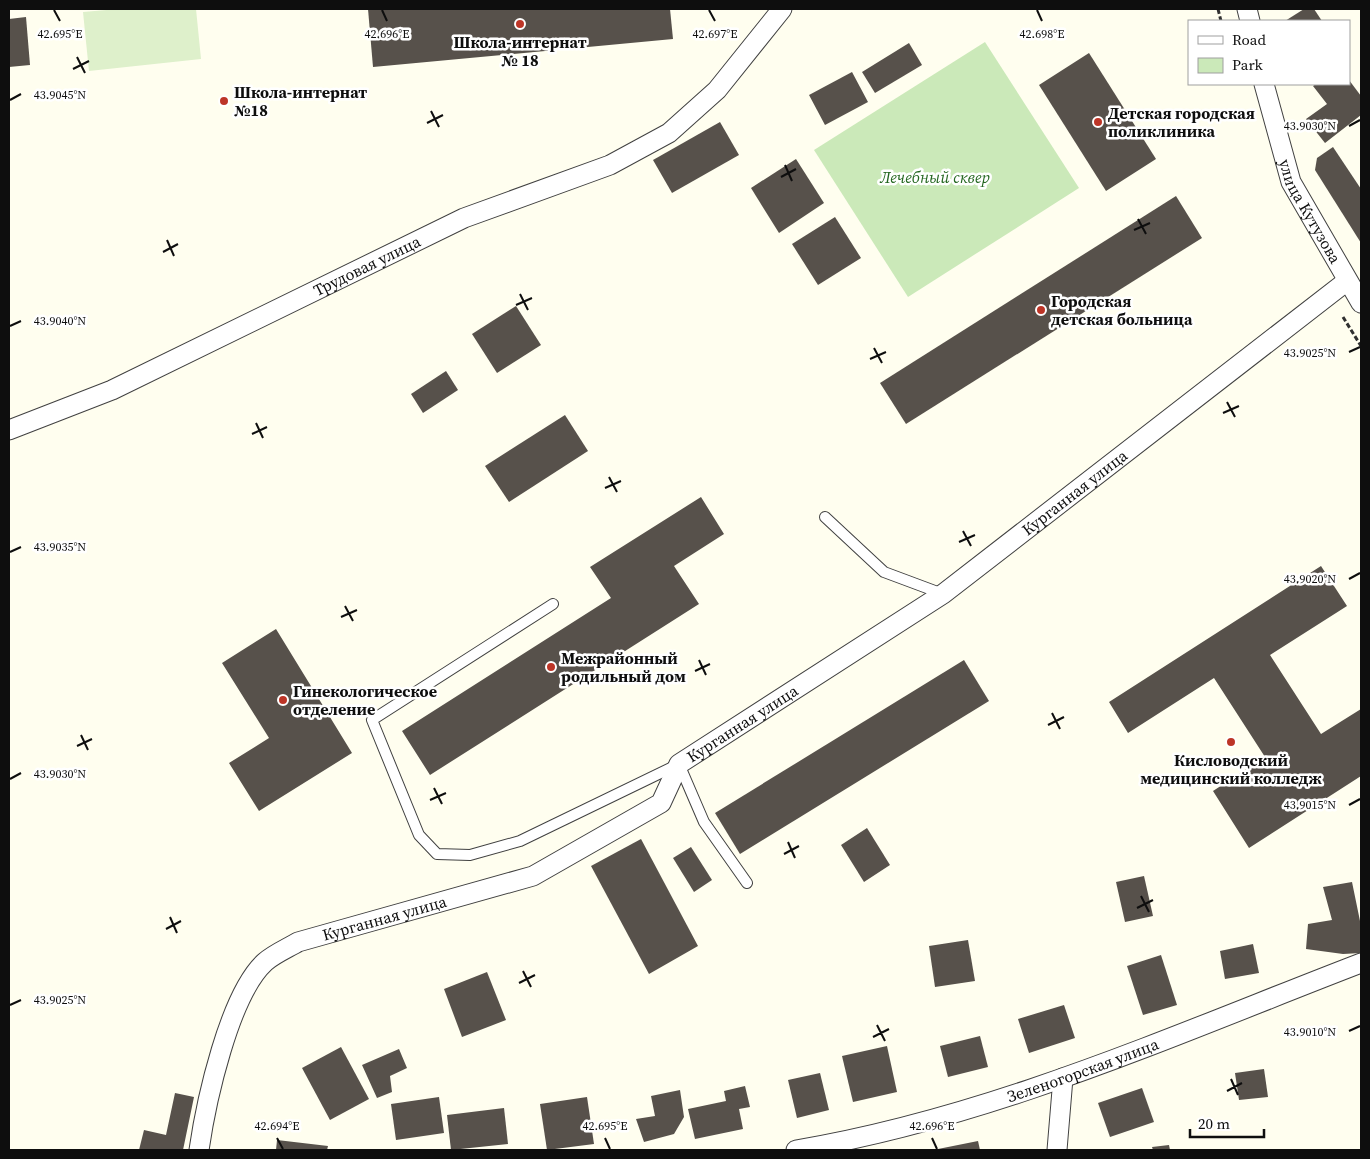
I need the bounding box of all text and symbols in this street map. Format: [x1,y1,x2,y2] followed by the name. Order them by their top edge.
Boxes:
[514,18,526,30] marker: Школа-интернат № 18
[1188,20,1350,85] legend
[38,26,82,42] text: 42.695°E
[365,26,409,42] text: 42.696°E
[693,26,737,42] text: 42.697°E
[1020,26,1064,42] text: 42.698°E
[1232,29,1266,50] text: Road
[453,31,587,71] place label: Школа-интернат № 18
[1232,54,1264,75] text: Park
[234,81,367,121] place label: Школа-интернат №18
[34,87,86,103] text: 43.9045°N
[218,95,230,107] marker: Школа-интернат №18
[1108,102,1255,142] place label: Детская городская поликлиника
[1092,116,1104,128] marker: Детская городская поликлиника
[1284,118,1336,134] text: 43.9030°N
[1274,156,1347,268] street label: улица Кутузова
[879,166,990,188] park label: Лечебный сквер
[309,230,425,301] street label: Трудовая улица
[1051,290,1193,330] place label: Городская детская больница
[1035,304,1047,316] marker: Городская детская больница
[34,313,86,329] text: 43.9040°N
[1284,345,1336,361] text: 43.9025°N
[1017,444,1132,540] street label: Курганная улица
[34,539,86,555] text: 43.9035°N
[1284,571,1336,587] text: 43.9020°N
[561,647,686,687] place label: Межрайонный родильный дом
[545,661,557,673] marker: Межрайонный родильный дом
[682,679,803,767] street label: Курганная улица
[293,680,437,720] place label: Гинекологическое отделение
[277,694,289,706] marker: Гинекологическое отделение
[1225,736,1237,748] marker: Кисловодский медицинский колледж
[1140,749,1323,789] place label: Кисловодский медицинский колледж
[34,766,86,782] text: 43.9030°N
[1284,797,1336,813] text: 43.9015°N
[320,890,450,946] street label: Курганная улица
[34,992,86,1008] text: 43.9025°N
[1284,1024,1336,1040] text: 43.9010°N
[1004,1032,1162,1107] street label: Зеленогорская улица
[1190,1106,1264,1138] scale bar
[1198,1113,1230,1134] text: 20 m
[255,1118,299,1134] text: 42.694°E
[583,1118,627,1134] text: 42.695°E
[910,1118,954,1134] text: 42.696°E

